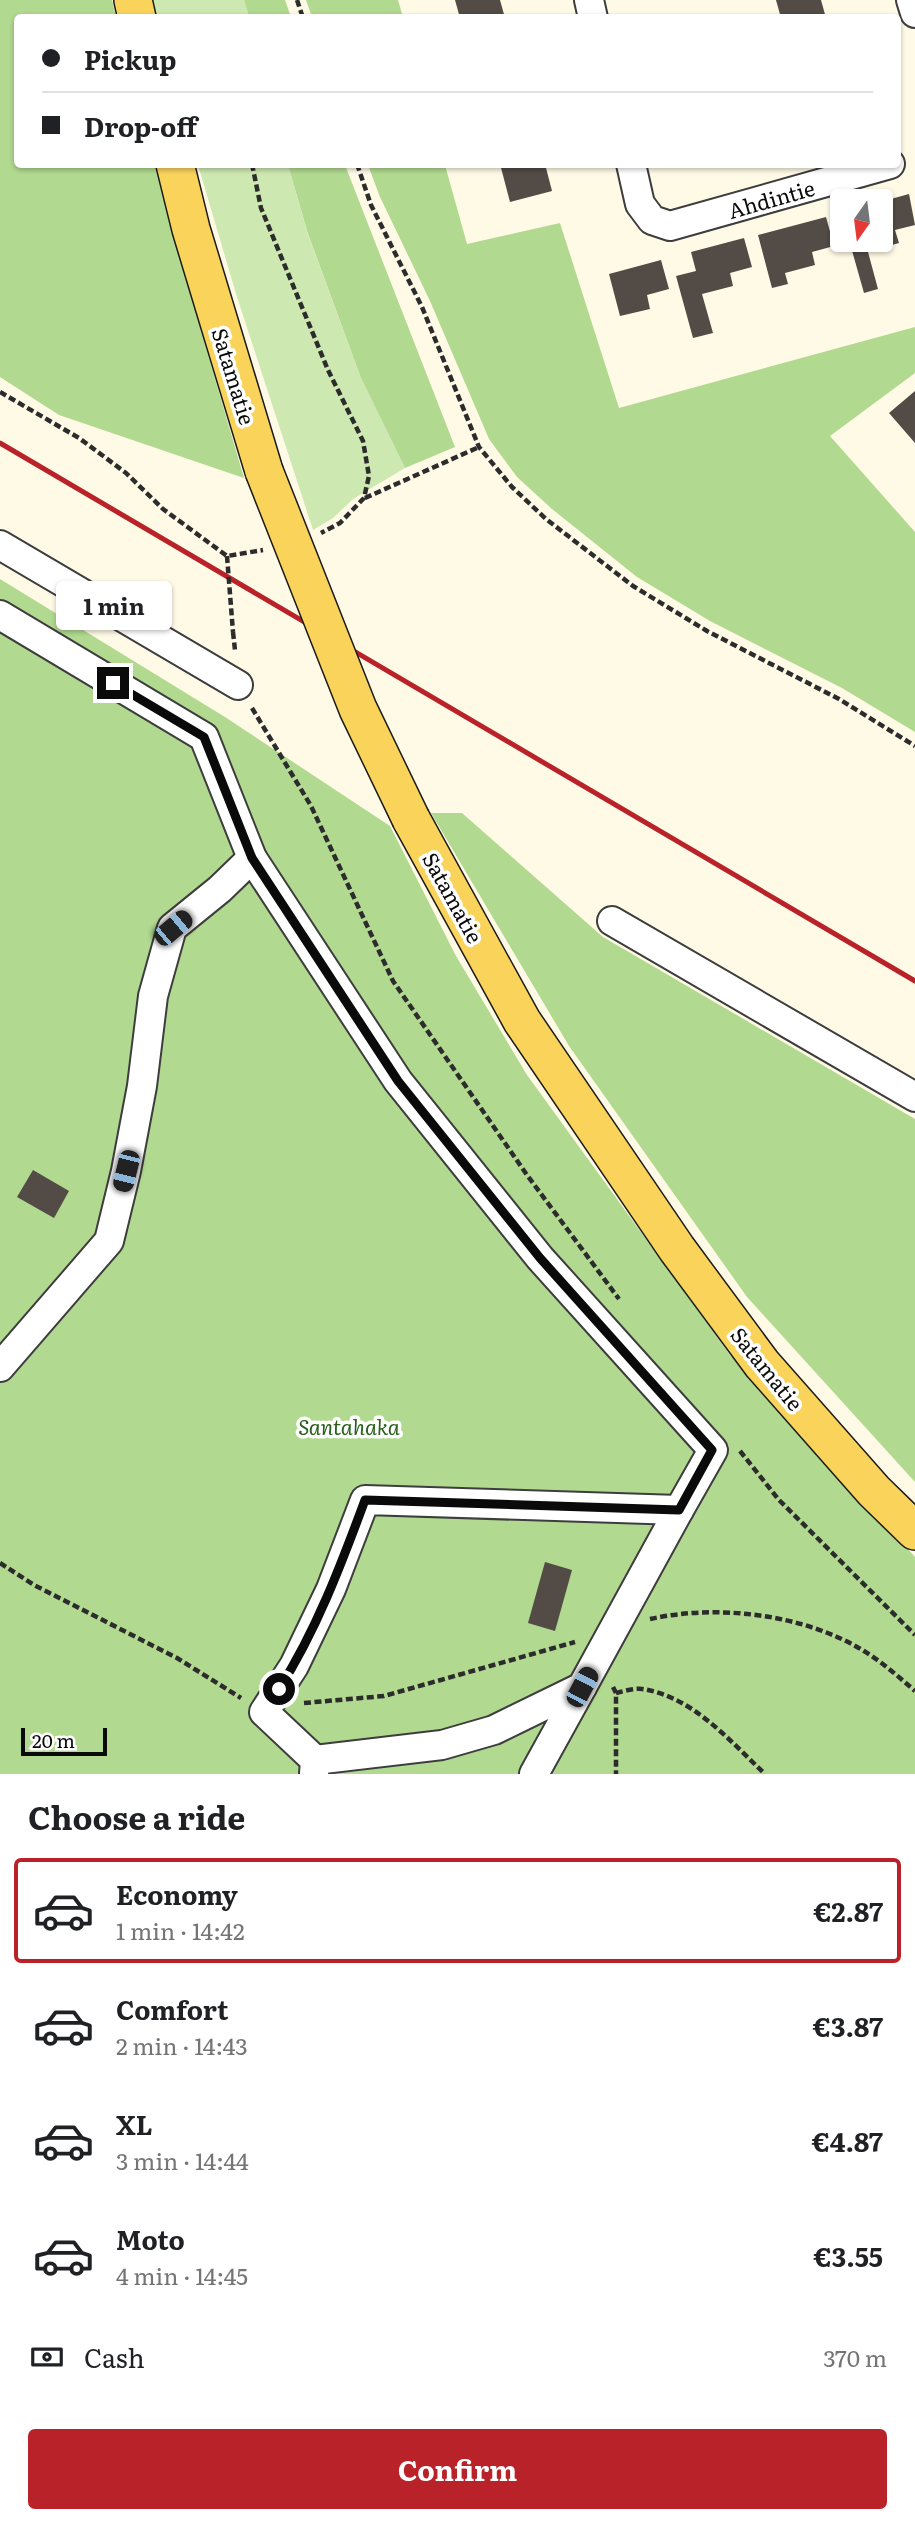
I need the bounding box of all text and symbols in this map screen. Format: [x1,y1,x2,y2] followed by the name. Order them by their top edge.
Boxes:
[84,39,176,78] text: Pickup
[84,106,197,145] text: Drop-off
[724,171,818,225] street label: Ahdintie
[830,189,892,252] north arrow
[830,189,893,252] map controls
[206,324,264,428] street label: Satamatie
[55,582,171,630] callout: 1 min
[83,588,145,622] text: 1 min
[97,667,129,699] route end
[416,846,492,948] street label: Satamatie
[151,906,196,950] car
[111,1148,142,1194] car
[725,1319,812,1417] street label: Satamatie
[298,1410,400,1441] park label: Santahaka
[563,1664,602,1710] car
[263,1673,295,1705] route start
[21,1725,107,1757] scale bar
[32,1726,75,1754] text: 20 m
[28,1792,245,1840] text: Choose a ride
[116,1874,238,1913] text: Economy
[32,1879,95,1942] icon: car
[813,1891,883,1930] text: €2.87
[116,1913,245,1947] text: 1 min · 14:42
[116,1989,228,2028] text: Comfort
[32,1994,95,2057] icon: car
[813,2006,883,2045] text: €3.87
[116,2028,248,2062] text: 2 min · 14:43
[116,2104,153,2143] text: XL
[32,2109,95,2172] icon: car
[812,2121,883,2160] text: €4.87
[116,2143,249,2177] text: 3 min · 14:44
[116,2219,185,2258] text: Moto
[32,2224,95,2287] icon: car
[814,2236,883,2275] text: €3.55
[116,2258,248,2292] text: 4 min · 14:45
[84,2337,145,2376] text: Cash
[28,2338,66,2376] icon: cash
[823,2340,887,2374] text: 370 m
[28,2429,887,2509] button: Confirm

